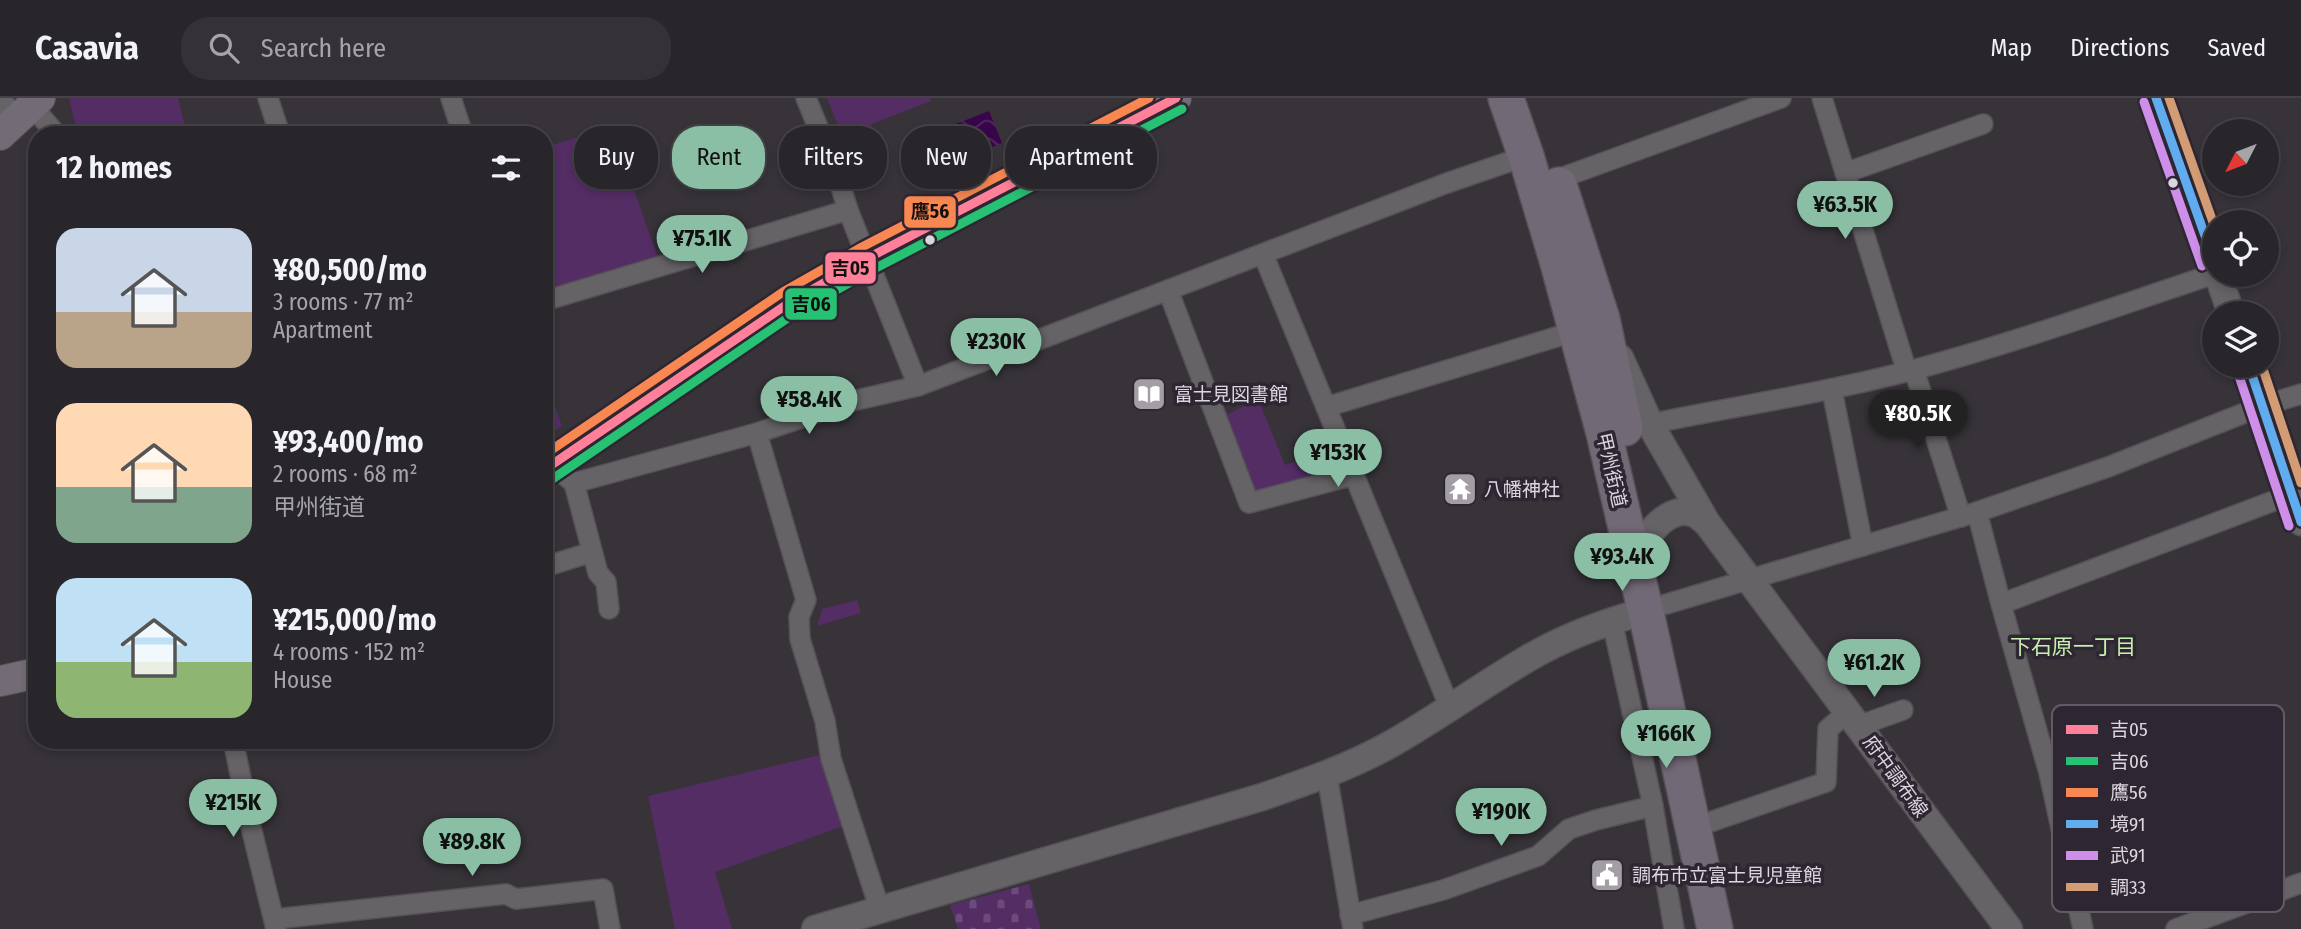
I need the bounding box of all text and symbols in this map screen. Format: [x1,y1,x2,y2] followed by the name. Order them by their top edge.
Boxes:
[181,17,671,80] search box
[35,28,139,68] text: Casavia
[205,29,243,67] icon: search
[261,33,386,64] text: Search here
[1991,34,2032,62] text: Map
[2070,34,2169,62] text: Directions
[2207,34,2266,62] text: Saved
[2202,119,2278,196] north arrow
[2202,119,2279,378] map controls
[574,126,658,189] chip: Buy
[672,126,765,189] chip: Rent
[779,126,887,189] chip: Filters
[901,126,991,189] chip: New
[1005,126,1157,189] chip: Apartment
[487,149,525,187] icon: filters
[56,150,172,186] text: 12 homes
[2166,176,2180,190] unlabelled marker
[1788,181,1902,241] pin: ¥63.5K
[1813,190,1877,218] text: ¥63.5K
[903,195,957,229] line badge: 鷹56
[911,200,949,223] text: 鷹56
[2202,210,2279,287] button: locate
[645,216,759,275] pin: ¥75.1K
[673,224,731,252] text: ¥75.1K
[923,233,937,247] unlabelled marker
[824,251,877,285] line badge: 吉05
[273,252,427,288] text: ¥80,500/mo
[112,256,196,340] icon: home
[831,257,869,280] text: 吉05
[784,287,838,321] line badge: 吉06
[273,288,414,316] text: 3 rooms · 77 m²
[791,293,831,316] text: 吉06
[2202,301,2279,378] button: layers
[273,316,373,344] text: Apartment
[947,318,1045,378] pin: ¥230K
[967,327,1026,355] text: ¥230K
[1130,375,1168,413] library icon: 富士見図書館
[752,376,866,436] pin: ¥58.4K
[1174,383,1288,406] place label: 富士見図書館
[776,385,842,413] text: ¥58.4K
[1861,390,1975,450] pin: ¥80.5K
[1885,399,1951,427] text: ¥80.5K
[273,424,424,460] text: ¥93,400/mo
[1289,430,1387,489] pin: ¥153K
[1592,430,1631,510] street label: 甲州街道
[112,431,196,515] icon: home
[1310,438,1366,466] text: ¥153K
[273,460,418,488] text: 2 rooms · 68 m²
[1441,470,1479,508] temple icon: 八幡神社
[1484,478,1560,501] place label: 八幡神社
[273,493,365,521] text: 甲州街道
[1565,533,1679,593] pin: ¥93.4K
[1590,542,1654,570] text: ¥93.4K
[273,602,436,638] text: ¥215,000/mo
[112,606,196,690] icon: home
[2010,634,2136,660] district label: 下石原一丁目
[273,638,425,666] text: 4 rooms · 152 m²
[1817,640,1931,699] pin: ¥61.2K
[1843,648,1905,676] text: ¥61.2K
[273,666,332,694] text: House
[2052,705,2284,912] legend
[1617,710,1715,770] pin: ¥166K
[2110,718,2148,741] text: 吉05
[1637,719,1695,747] text: ¥166K
[1858,731,1933,821] street label: 府中調布線
[2110,750,2148,773] text: 吉06
[184,780,282,839] pin: ¥215K
[2110,781,2147,804] text: 鷹56
[205,788,261,816] text: ¥215K
[1452,788,1550,848] pin: ¥190K
[1472,797,1530,825] text: ¥190K
[2110,813,2145,836] text: 境91
[415,818,529,878] pin: ¥89.8K
[439,827,505,855] text: ¥89.8K
[2110,844,2145,867] text: 武91
[1588,856,1626,894] public building icon: 調布市立富士見児童館
[1632,864,1822,887] place label: 調布市立富士見児童館
[2110,876,2146,899] text: 調33

